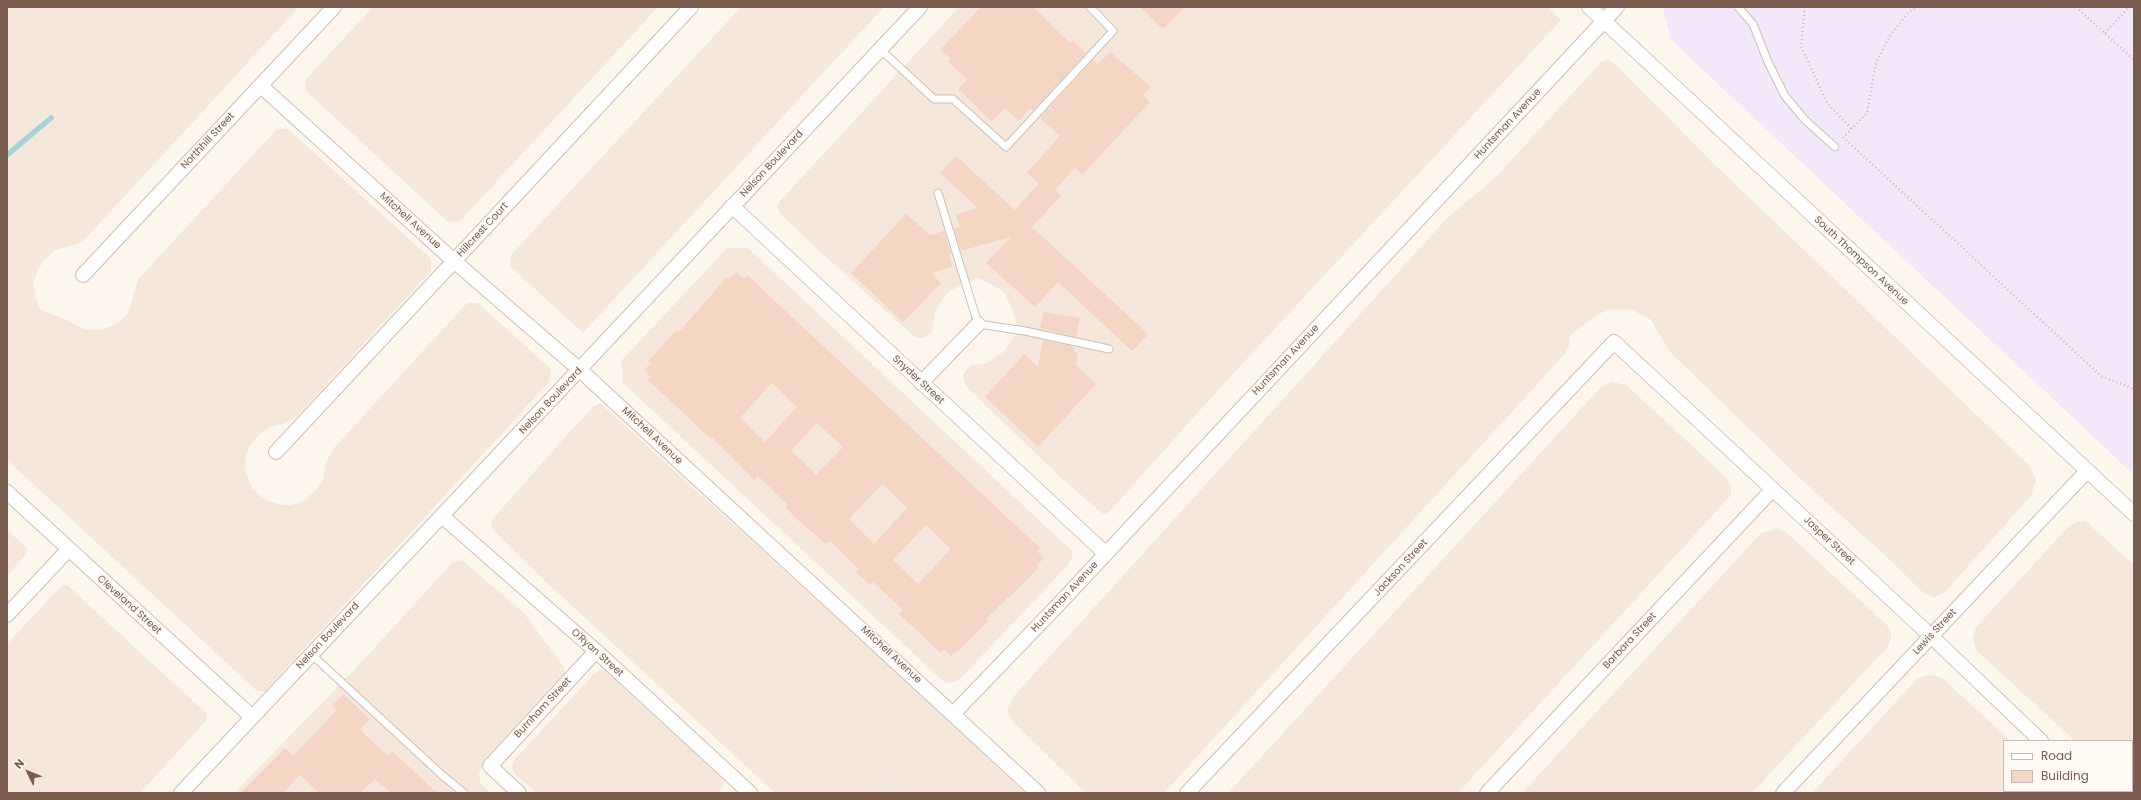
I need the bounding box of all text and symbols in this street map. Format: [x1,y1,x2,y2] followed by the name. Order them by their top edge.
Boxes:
[1472,86,1544,162] street label: Huntsman Avenue
[179,110,237,172] street label: Northhill Street
[738,128,806,200] street label: Nelson Boulevard
[377,190,443,252] street label: Mitchell Avenue
[455,200,511,260] street label: Hillcrest Court
[1811,214,1911,308] street label: South Thompson Avenue
[1250,322,1322,398] street label: Huntsman Avenue
[890,353,946,407] street label: Snyder Street
[517,365,585,437] street label: Nelson Boulevard
[619,405,685,467] street label: Mitchell Avenue
[1801,514,1857,568] street label: Jasper Street
[1372,537,1430,599] street label: Jackson Street
[1029,559,1101,635] street label: Huntsman Avenue
[94,573,164,637] street label: Cleveland Street
[294,600,362,672] street label: Nelson Boulevard
[1911,607,1959,657] street label: Lewis Street
[1601,610,1659,672] street label: Barbara Street
[858,624,924,686] street label: Mitchell Avenue
[568,626,626,680] street label: O'Ryan Street
[512,675,574,741] street label: Burnham Street
[2003,740,2133,792] legend
[2041,747,2072,764] text: Road
[8,752,48,792] north arrow
[11,755,28,772] text: N
[2041,767,2089,784] text: Building

